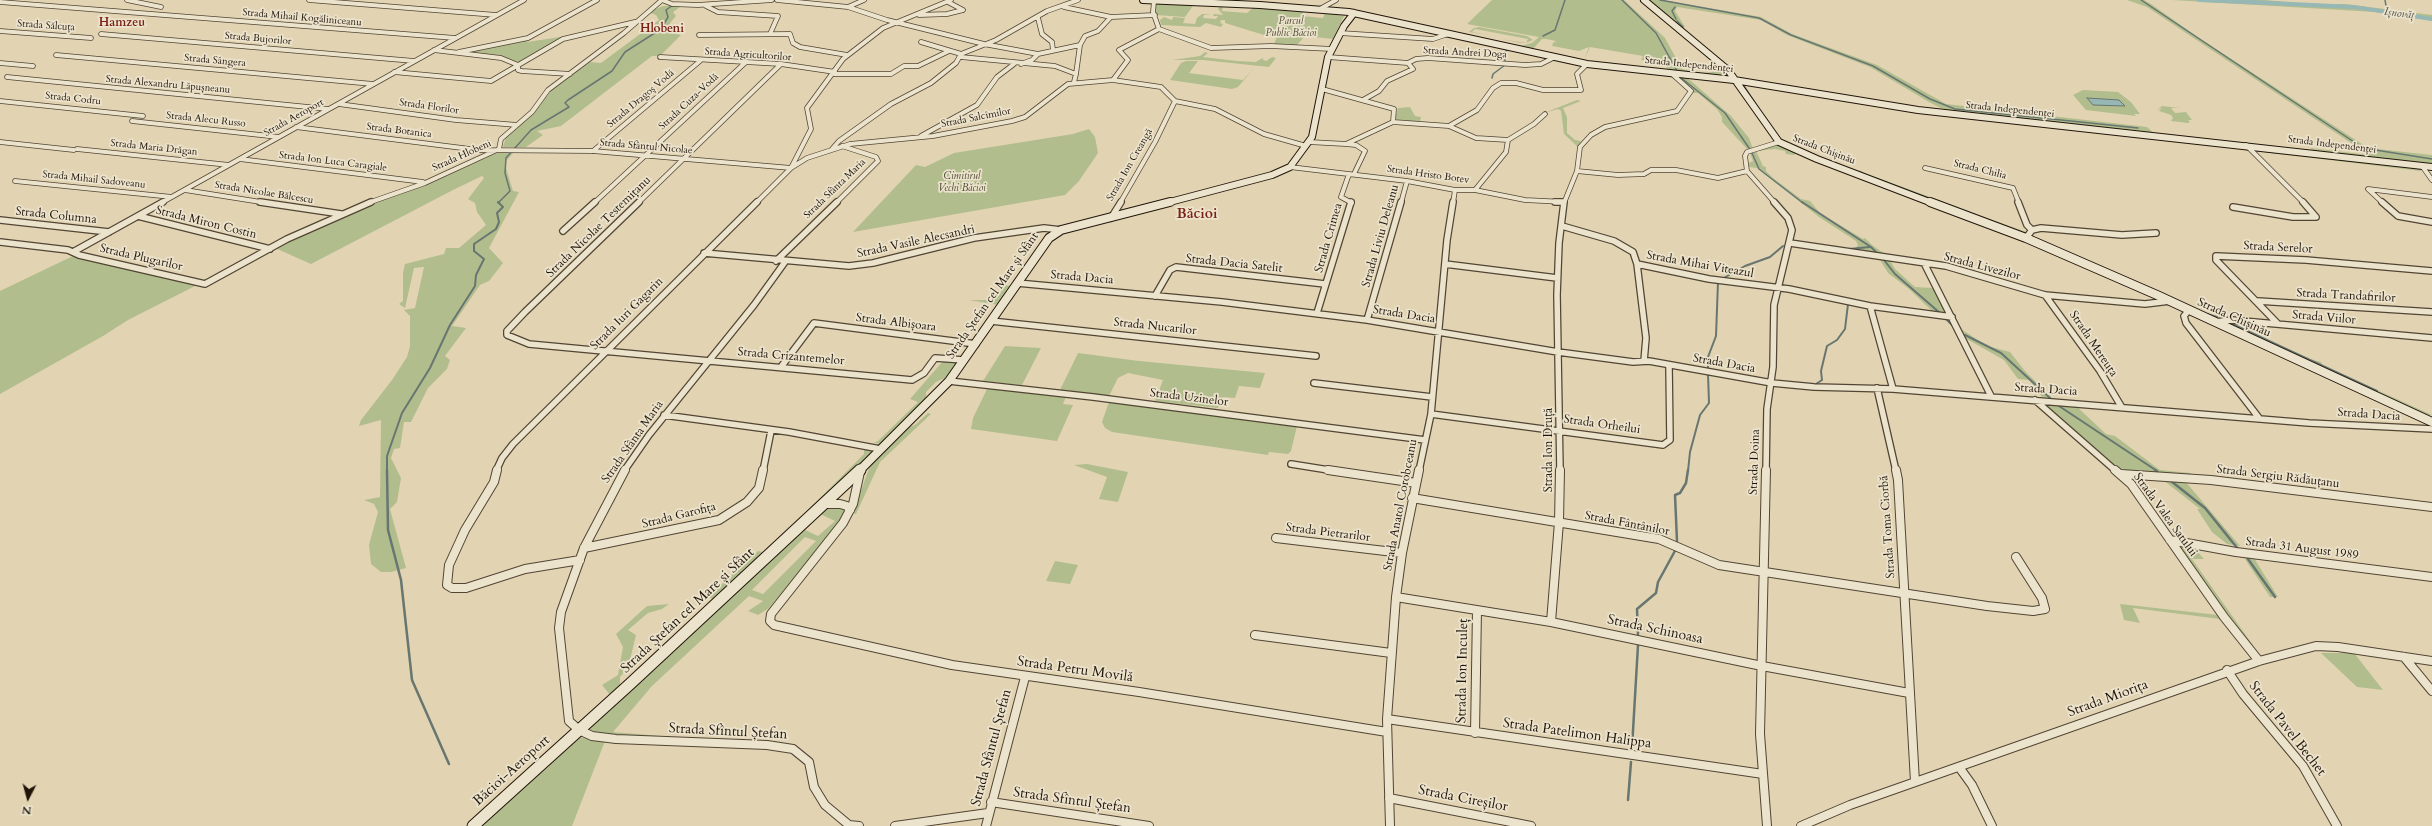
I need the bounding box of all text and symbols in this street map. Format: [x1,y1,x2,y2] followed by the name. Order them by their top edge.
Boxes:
[2383,5,2415,23] water label: Ișnovăț
[242,7,362,29] street label: Strada Mihail Kogăliniceanu
[99,16,145,30] district label: Hamzeu
[1265,16,1317,40] park label: Parcul Public Băcioi
[17,18,75,34] street label: Strada Sălcuța
[640,22,684,36] district label: Hlobeni
[224,30,292,48] street label: Strada Bujorilor
[1423,45,1507,61] street label: Strada Andrei Doga
[704,46,792,64] street label: Strada Agricultorilor
[184,52,246,70] street label: Strada Sângera
[1644,54,1734,76] street label: Strada Independenței
[605,67,677,131] street label: Strada Dragoș Vodă
[657,71,721,133] street label: Strada Cuza-Vodă
[105,74,231,96] street label: Strada Alexandru Lăpușneanu
[45,90,101,108] street label: Strada Codru
[262,97,326,139] street label: Strada Aeroport
[398,97,460,117] street label: Strada Florilor
[1965,99,2055,121] street label: Strada Independenței
[940,105,1012,131] street label: Strada Salcîmilor
[166,110,246,130] street label: Strada Alecu Russo
[366,121,432,141] street label: Strada Botanica
[1104,127,1156,203] street label: Strada Ion Creangă
[1791,133,1857,167] street label: Strada Chișinău
[2287,134,2377,156] street label: Strada Independenței
[110,137,198,159] street label: Strada Maria Drăgan
[599,137,693,157] street label: Strada Sfântul Nicolae
[431,138,493,174] street label: Strada Hlobeni
[278,149,388,175] street label: Strada Ion Luca Caragiale
[802,156,868,222] street label: Strada Sfânta Maria
[1952,158,2008,182] street label: Strada Chilia
[1386,163,1470,187] street label: Strada Hristo Botev
[42,169,146,191] street label: Strada Mihail Sadoveanu
[938,171,986,194] park label: Cimitirul Vechi Băcioi
[544,173,654,281] street label: Strada Nicolae Testemițanu
[214,179,314,207] street label: Strada Nicolae Bălcescu
[1359,183,1403,289] street label: Strada Liviu Deleanu
[1312,201,1346,275] street label: Strada Crimea
[154,204,258,242] street label: Strada Miron Costin
[15,205,97,227] street label: Strada Columna
[1177,207,1217,223] district label: Băcioi
[856,222,976,262] street label: Strada Vasile Alecsandri
[944,230,1042,362] street label: Strada Ștefan cel Mare și Sfânt
[2243,239,2313,257] street label: Strada Serelor
[98,241,184,275] street label: Strada Plugarilor
[1645,248,1755,282] street label: Strada Mihai Viteazul
[1942,250,2022,284] street label: Strada Livezilor
[1185,252,1283,276] street label: Strada Dacia Satelit
[1050,268,1114,288] street label: Strada Dacia
[588,275,666,353] street label: Strada Iuri Gagarin
[2296,286,2396,306] street label: Strada Trandafirilor
[2195,295,2273,341] street label: Strada Chișinău
[1372,303,1436,327] street label: Strada Dacia
[2066,308,2120,380] street label: Strada Mereuța
[2292,308,2356,328] street label: Strada Viilor
[855,311,937,335] street label: Strada Albișoara
[1113,315,1197,339] street label: Strada Nucarilor
[737,345,845,369] street label: Strada Crizantemelor
[1692,351,1756,377] street label: Strada Dacia
[2014,381,2078,399] street label: Strada Dacia
[1149,386,1229,410] street label: Strada Uzinelor
[599,398,667,486] street label: Strada Sfânta Maria
[2337,406,2401,424] street label: Strada Dacia
[1542,408,1556,492] street label: Strada Ion Druță
[1563,412,1641,438] street label: Strada Orheilui
[1747,429,1763,495] street label: Strada Doina
[1381,438,1421,572] street label: Strada Anatol Corobceanu
[2216,462,2340,492] street label: Strada Sergiu Rădăuțanu
[2130,470,2200,560] street label: Strada Valea Satului
[1877,475,1899,579] street label: Strada Toma Ciorbă
[641,500,717,532] street label: Strada Garofița
[1583,509,1671,539] street label: Strada Fântânilor
[1285,521,1371,545] street label: Strada Pietrarilor
[2245,535,2359,563] street label: Strada 31 August 1989
[618,545,758,677] street label: Strada Ștefan cel Mare și Sfânt
[1606,612,1704,648] street label: Strada Schinoasa
[1454,618,1472,724] street label: Strada Ion Inculeț
[1016,654,1134,686] street label: Strada Petru Movilă
[2066,677,2150,721] street label: Strada Miorița
[2245,678,2329,780] street label: Strada Pavel Bechet
[968,688,1016,808] street label: Strada Sfântul Ștefan
[1502,715,1652,753] street label: Strada Patelimon Halippa
[668,721,788,743] street label: Strada Sfîntul Ștefan
[470,732,554,810] street label: Băcioi-Aeroport
[8,778,48,818] north arrow
[1417,782,1509,816] street label: Strada Cireșilor
[1012,784,1132,818] street label: Strada Sfîntul Ștefan
[21,802,32,818] text: N

